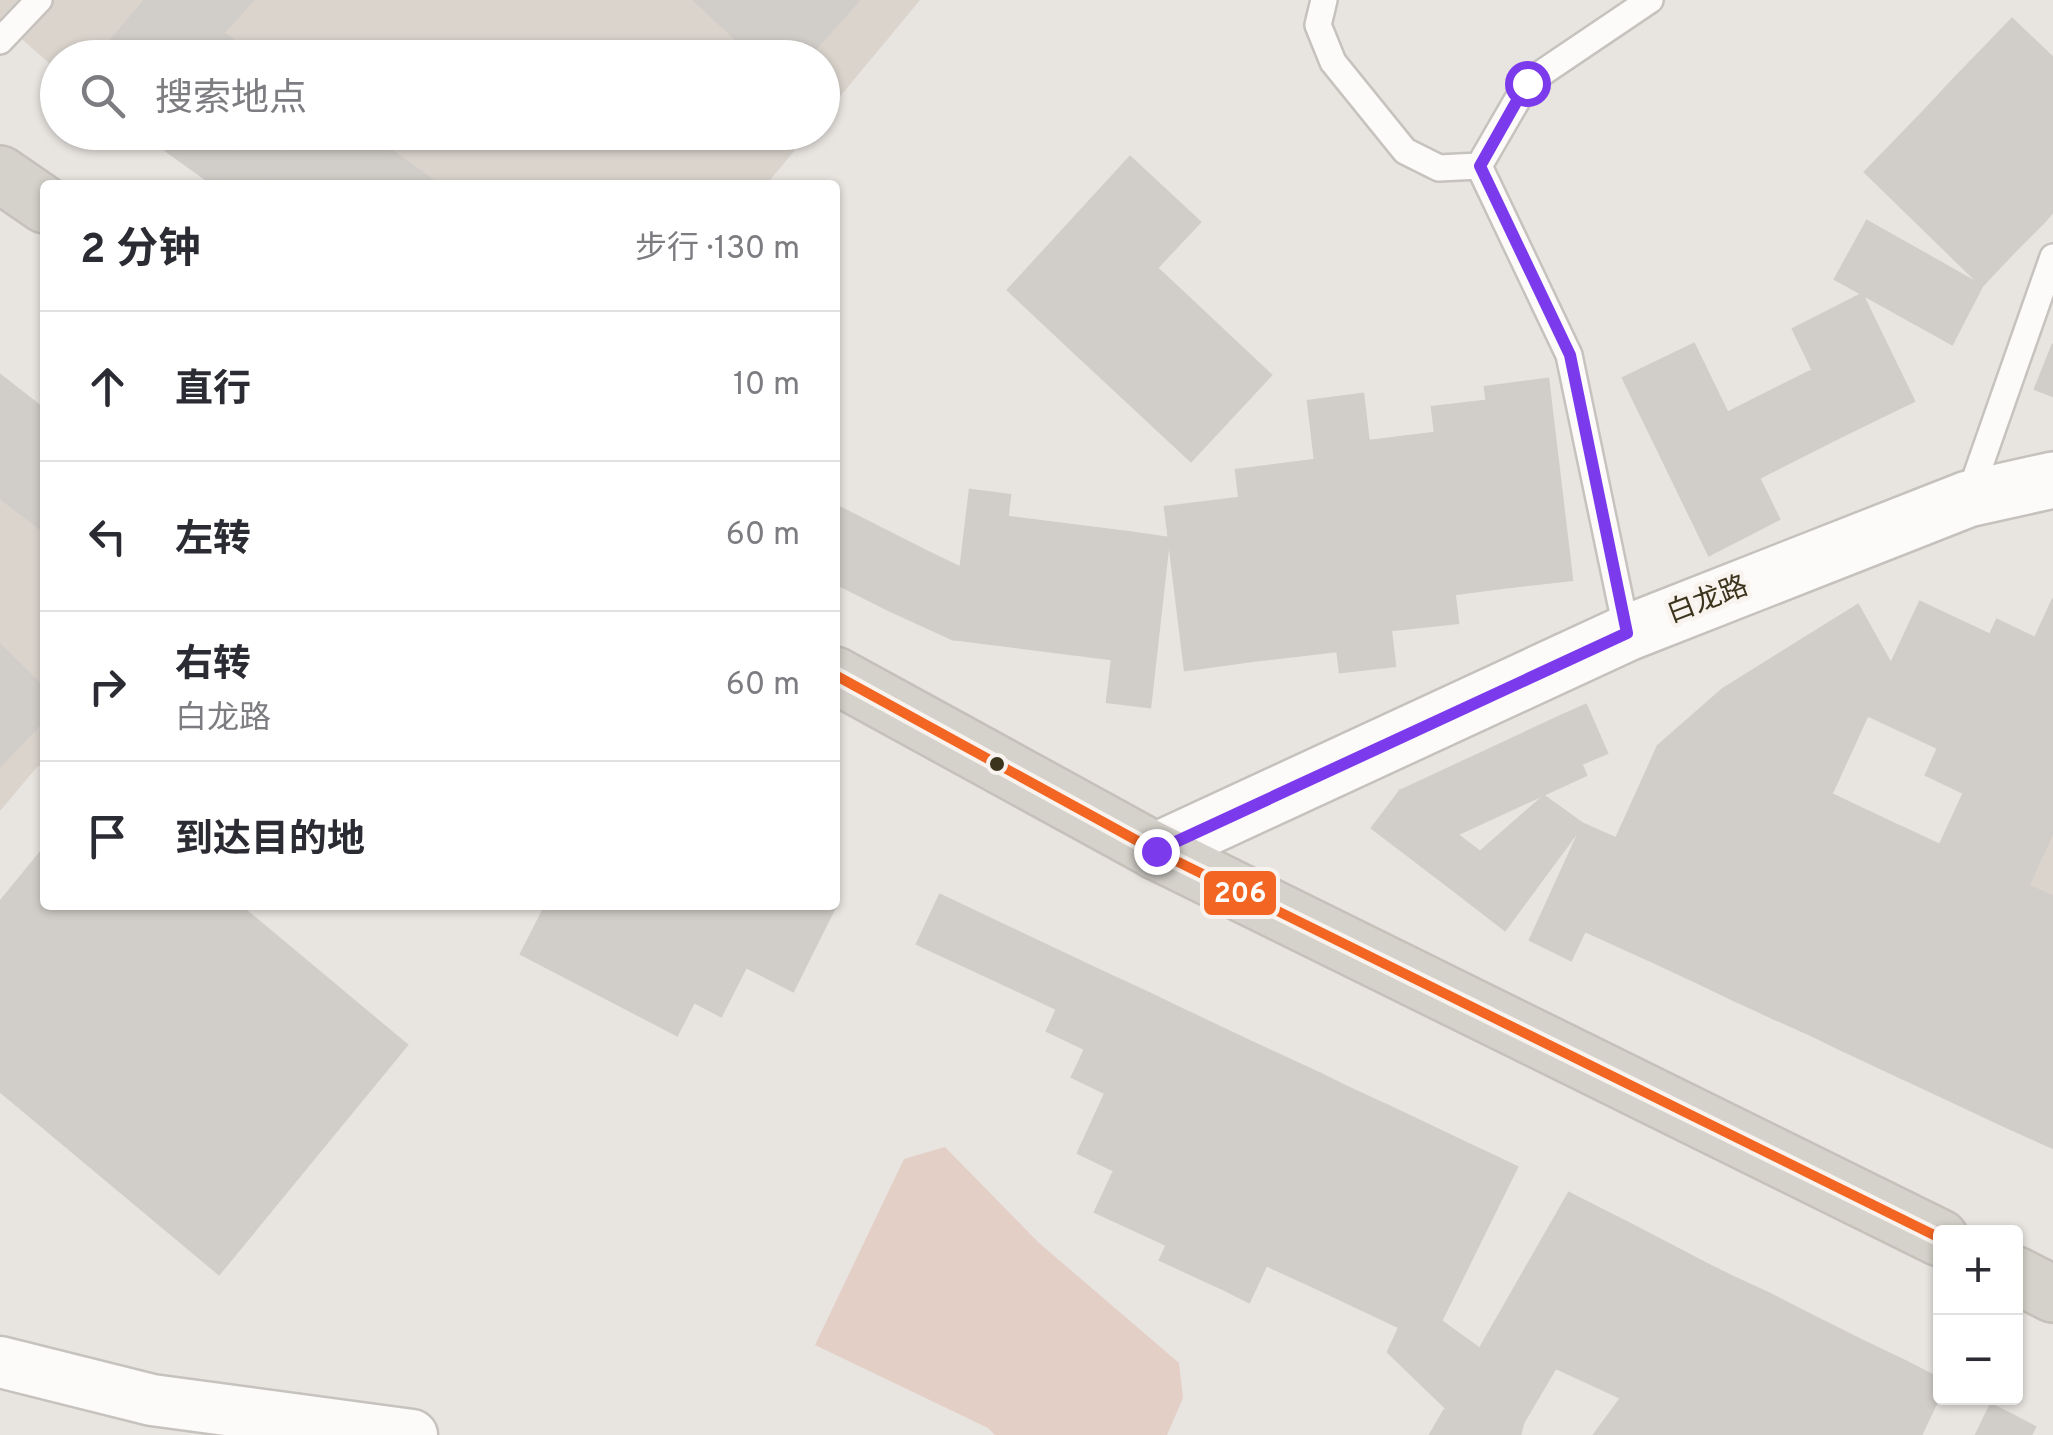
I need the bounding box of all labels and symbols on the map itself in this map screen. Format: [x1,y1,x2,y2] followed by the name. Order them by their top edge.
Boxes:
[1505,61,1551,107] route start
[1662,569,1754,633] street label: 白龙路
[987,754,1007,774] unlabelled marker
[1134,829,1180,875] route end
[1202,869,1278,917] line badge: 206
[1214,877,1266,913] text: 206

